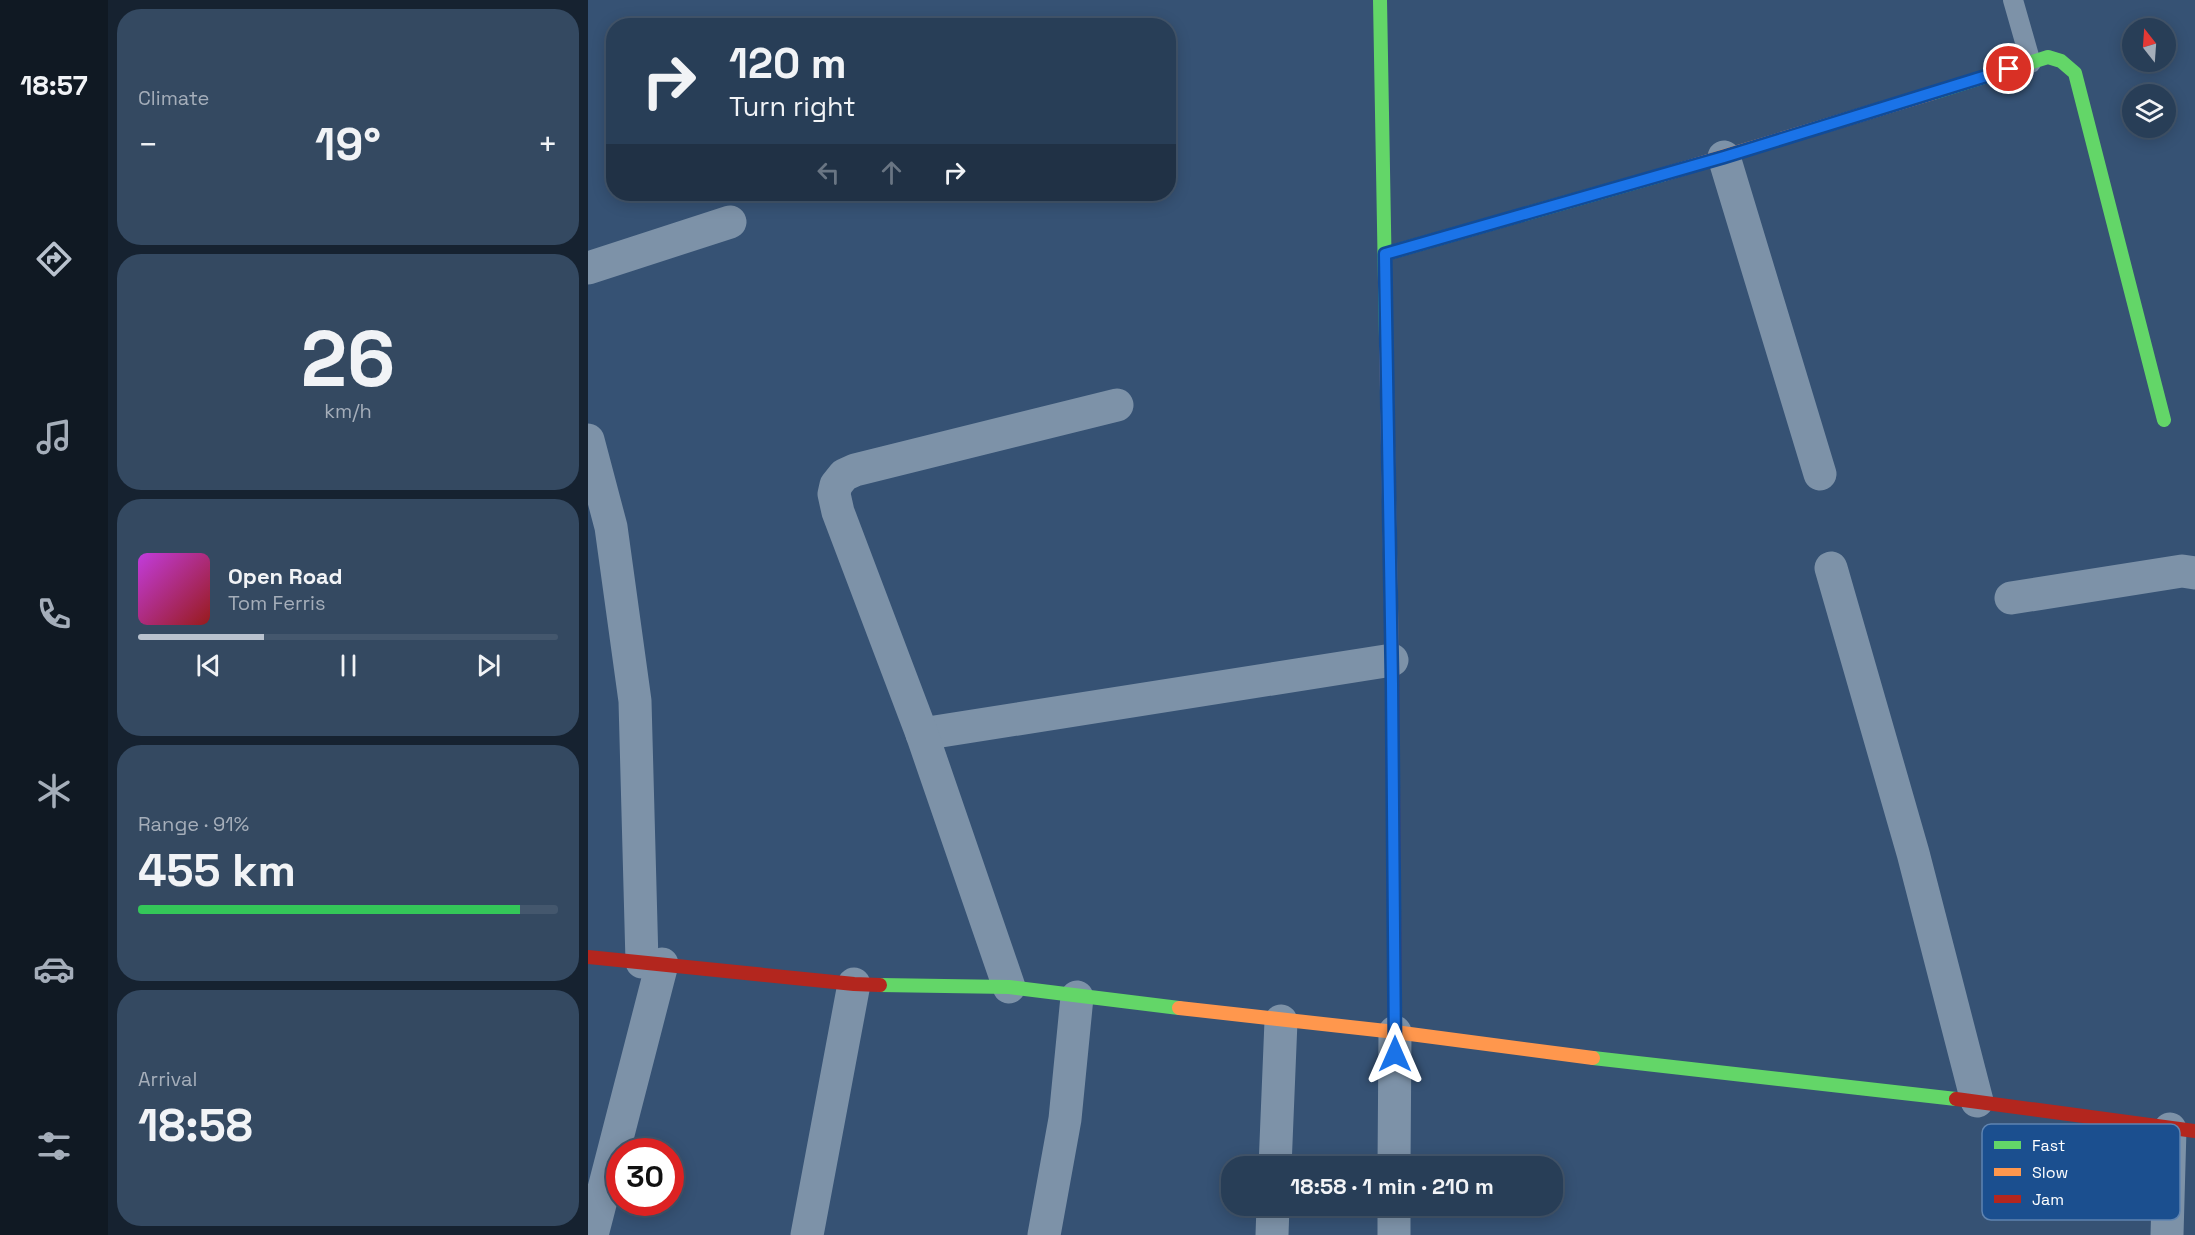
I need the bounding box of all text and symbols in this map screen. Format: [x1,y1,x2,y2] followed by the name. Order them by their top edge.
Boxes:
[2122,18,2176,72] north arrow
[2122,18,2176,138] map controls
[729,37,847,90] text: 120 m
[630,42,708,120] icon: right
[1983,43,2034,94] pin
[1992,52,2025,85] icon: arrive
[20,68,88,103] text: 18:57
[2122,84,2176,138] button: layers
[138,85,209,111] text: Climate
[729,89,856,124] text: Turn right
[315,116,381,173] text: 19°
[138,124,158,166] text: −
[538,124,558,166] text: +
[812,156,845,189] icon: left
[875,156,908,189] icon: ahead
[938,156,971,189] icon: right
[33,238,75,280] icon: directions
[301,309,395,409] text: 26
[324,398,372,424] text: km/h
[33,416,75,458] icon: music
[228,562,343,590] text: Open Road
[228,590,326,616] text: Tom Ferris
[33,593,75,635] icon: phone
[192,649,225,682] icon: previous
[332,649,365,682] icon: pause
[472,649,505,682] icon: next
[33,770,75,812] icon: climate
[138,811,249,837] text: Range · 91%
[138,842,296,899] text: 455 km
[33,948,75,990] icon: car
[1363,1022,1427,1086] position arrow
[138,1066,197,1092] text: Arrival
[138,1097,253,1154] text: 18:58
[1982,1124,2180,1220] legend
[33,1125,75,1167] icon: filters
[2032,1135,2065,1156] text: Fast
[606,1138,684,1216] speed limit sign: 30
[2032,1162,2068,1183] text: Slow
[1290,1172,1494,1200] text: 18:58 · 1 min · 210 m
[2032,1189,2064,1210] text: Jam

